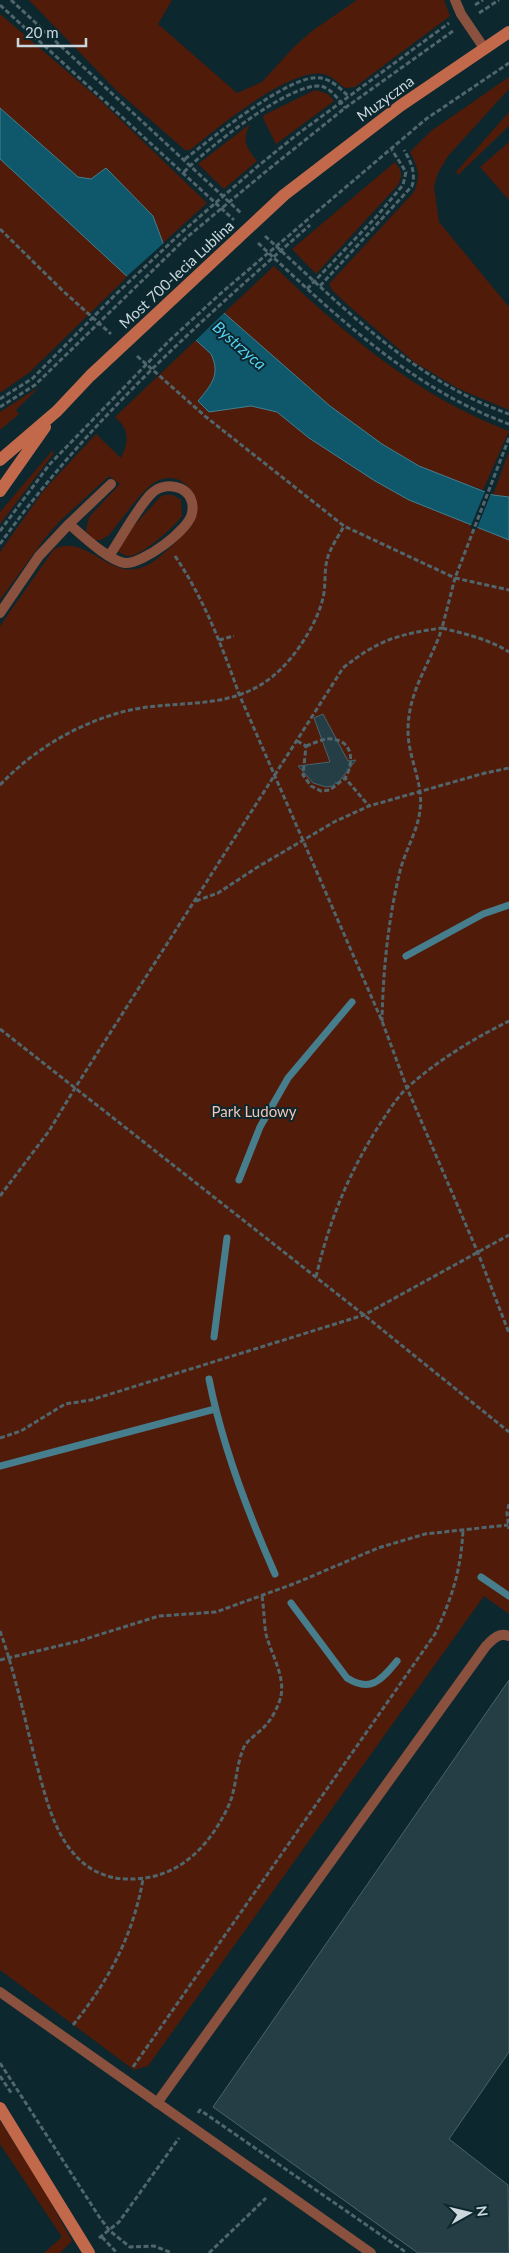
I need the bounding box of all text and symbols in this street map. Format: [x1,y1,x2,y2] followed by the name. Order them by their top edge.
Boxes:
[18,15,85,47] scale bar
[25,23,59,41] text: 20 m
[353,71,417,125] street label: Muzyczna
[115,216,237,332] street label: Most 700-lecia Lublina
[210,317,270,373] water label: Bystrzyca
[211,1102,297,1120] park label: Park Ludowy
[444,2188,494,2238] north arrow
[473,2205,492,2218] text: N

